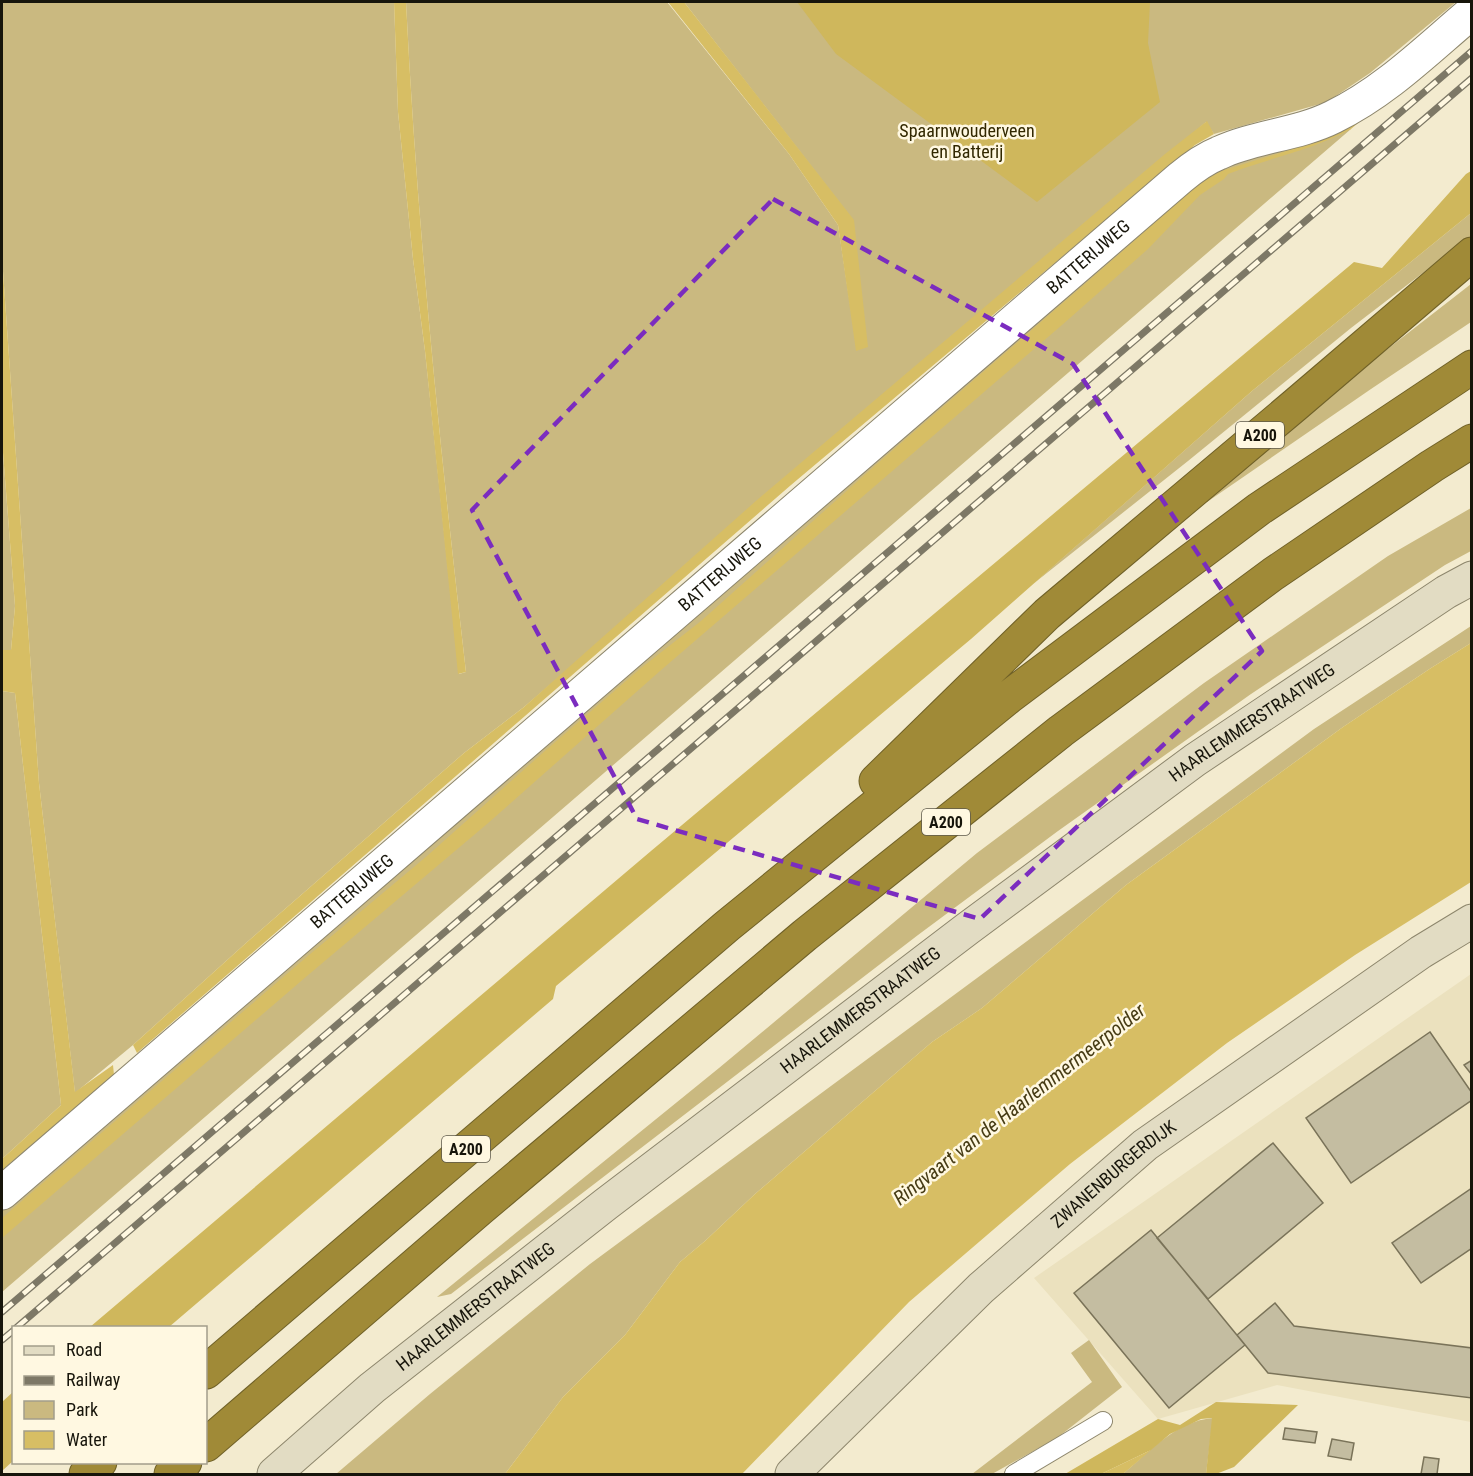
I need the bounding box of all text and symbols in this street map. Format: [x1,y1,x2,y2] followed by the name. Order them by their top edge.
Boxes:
[899,120,1035,162] park label: Spaarnwouderveen en Batterij
[1042,215,1134,298] street label: BATTERIJWEG
[1236,422,1284,448] road number: A200
[674,532,766,615] street label: BATTERIJWEG
[1165,658,1339,786] street label: HAARLEMMERSTRAATWEG
[922,809,970,835] road number: A200
[306,849,398,933] street label: BATTERIJWEG
[776,942,944,1077] street label: HAARLEMMERSTRAATWEG
[888,997,1151,1210] water label: Ringvaart van de Haarlemmermeerpolder
[1047,1116,1180,1232] street label: ZWANENBURGERDIJK
[442,1136,490,1162] road number: A200
[392,1238,559,1375] street label: HAARLEMMERSTRAATWEG
[12,1326,207,1464] legend
[66,1339,102,1360] text: Road
[66,1369,121,1390] text: Railway
[66,1399,98,1420] text: Park
[66,1429,108,1450] text: Water

